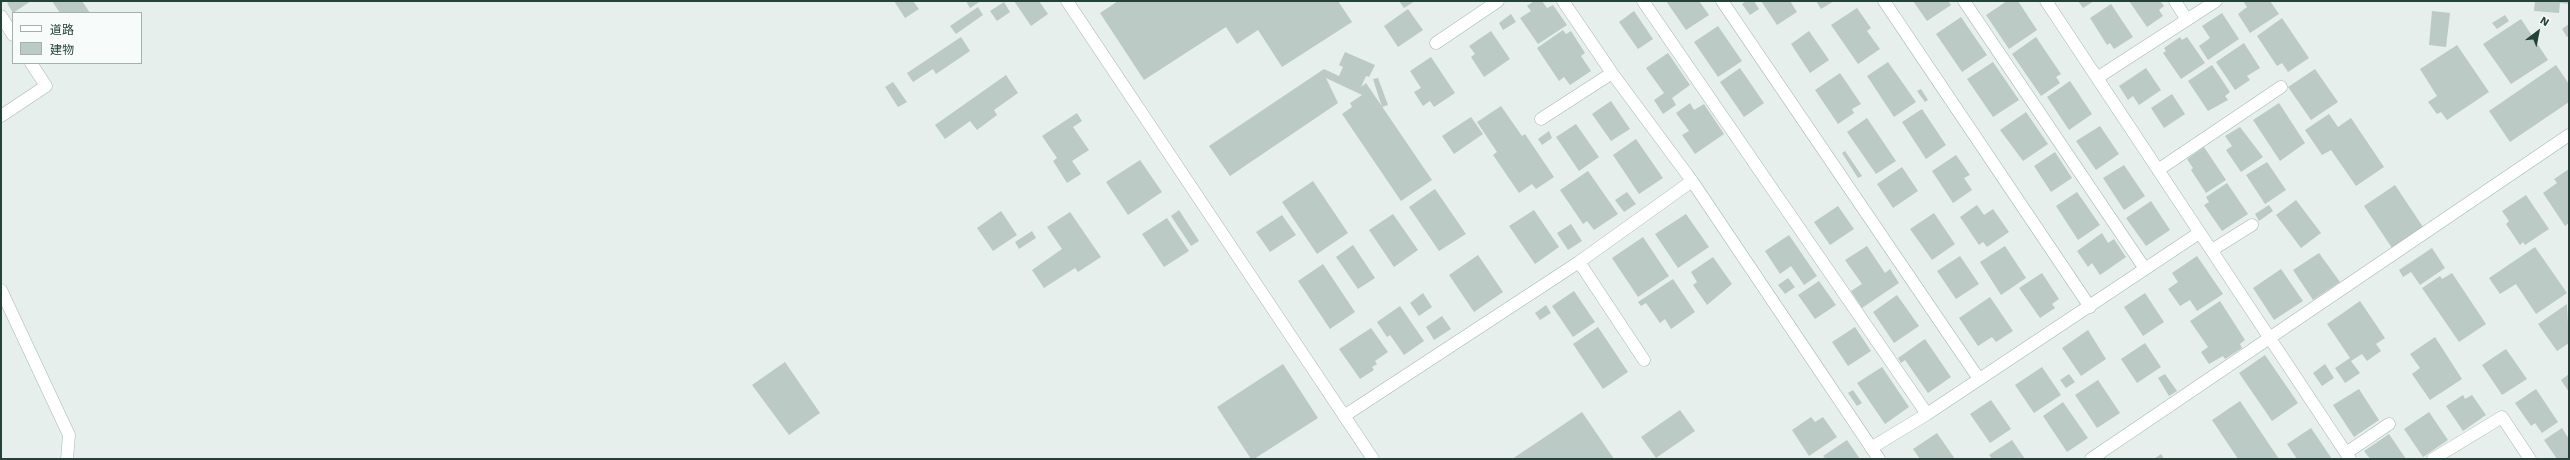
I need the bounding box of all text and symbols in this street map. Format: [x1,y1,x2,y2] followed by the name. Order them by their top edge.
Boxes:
[12,12,142,64] legend
[2518,12,2558,52] north arrow
[2538,14,2552,29] text: N
[50,23,74,37] text: 道路
[50,43,74,57] text: 建物

